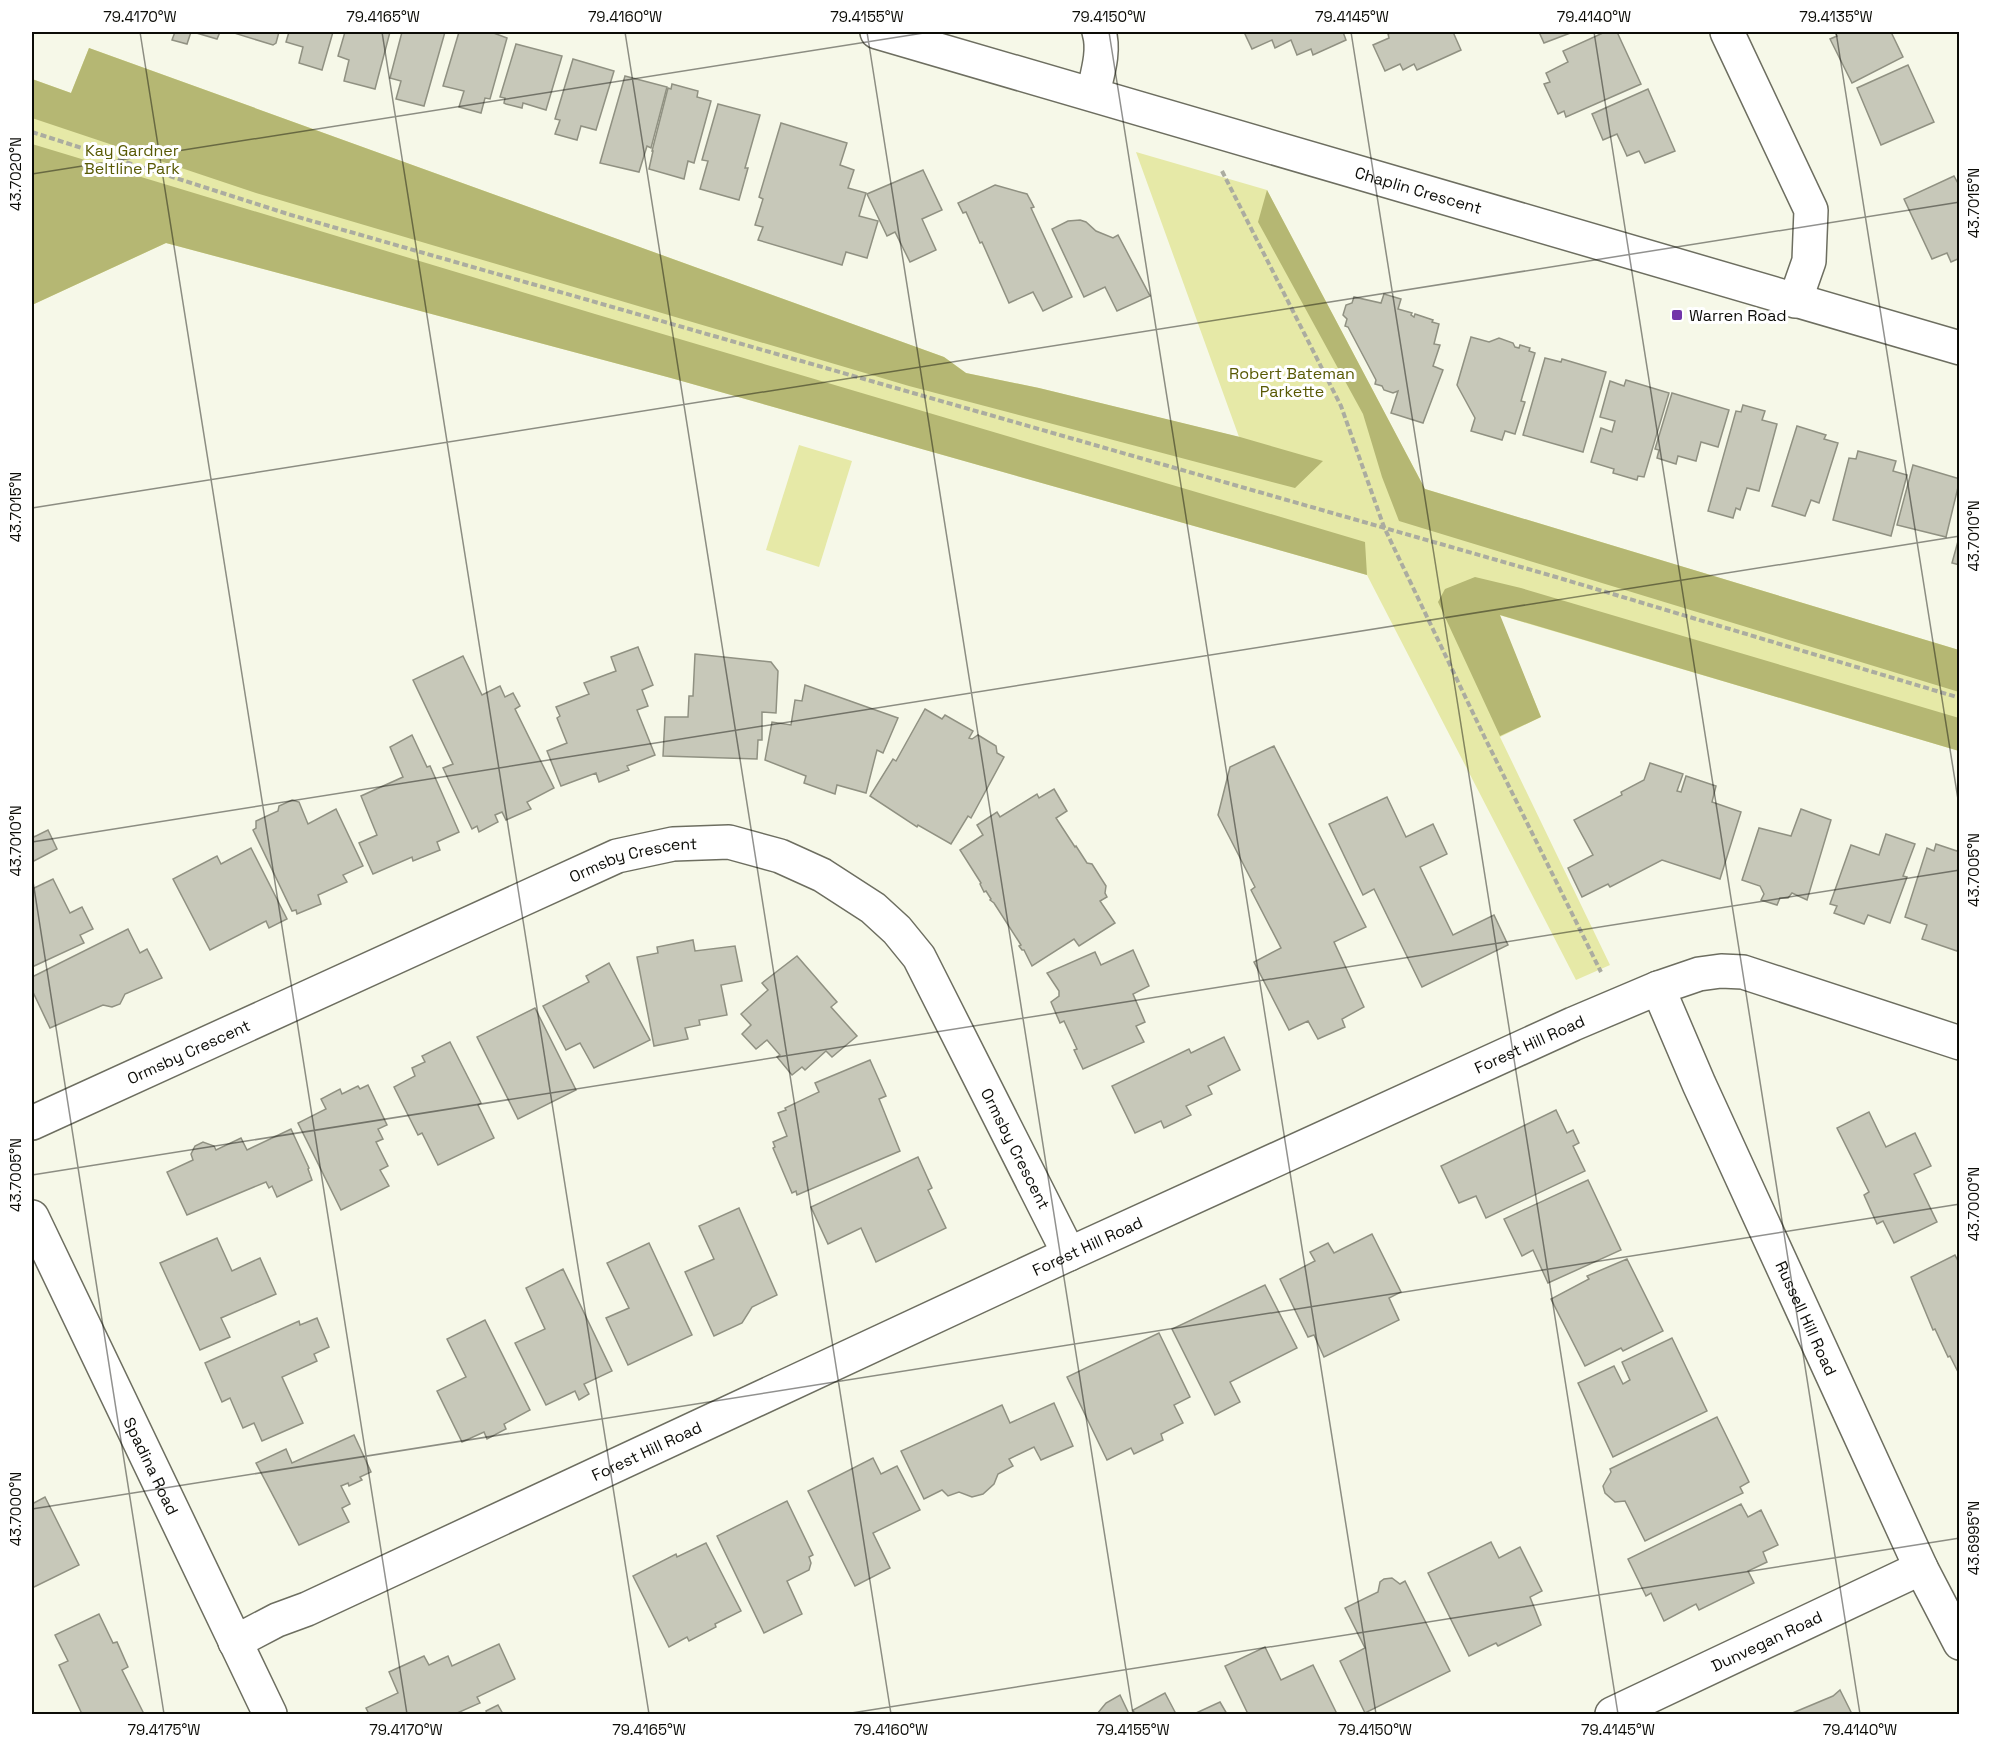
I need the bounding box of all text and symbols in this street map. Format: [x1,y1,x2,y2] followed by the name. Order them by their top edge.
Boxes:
[103,7,177,26] text: 79.4170°W
[346,7,420,26] text: 79.4165°W
[588,7,662,26] text: 79.4160°W
[830,7,904,26] text: 79.4155°W
[1072,7,1146,26] text: 79.4150°W
[1315,7,1389,26] text: 79.4145°W
[1557,7,1631,26] text: 79.4140°W
[1799,7,1873,26] text: 79.4135°W
[6,137,25,211] text: 43.7020°N
[84,140,180,179] park label: Kay Gardner Beltline Park
[1352,161,1484,218] street label: Chaplin Crescent
[1964,168,1983,238] text: 43.7015°N
[1689,305,1786,326] place label: Warren Road
[1670,308,1684,322] marker: Warren Road
[1229,363,1355,402] park label: Robert Bateman Parkette
[6,472,25,542] text: 43.7015°N
[1964,500,1983,572] text: 43.7010°N
[6,805,25,877] text: 43.7010°N
[566,833,698,887] street label: Ormsby Crescent
[1964,833,1983,907] text: 43.7005°N
[1471,1010,1588,1078] street label: Forest Hill Road
[124,1014,253,1089] street label: Ormsby Crescent
[976,1084,1055,1213] street label: Ormsby Crescent
[6,1138,25,1212] text: 43.7005°N
[1964,1167,1983,1241] text: 43.7000°N
[1029,1211,1146,1280] street label: Forest Hill Road
[1771,1257,1842,1379] street label: Russell Hill Road
[119,1414,184,1518] street label: Spadina Road
[588,1416,705,1485] street label: Forest Hill Road
[6,1472,25,1546] text: 43.7000°N
[1964,1501,1983,1575] text: 43.6995°N
[1708,1606,1826,1676] street label: Dunvegan Road
[128,1720,200,1739] text: 79.4175°W
[369,1720,443,1739] text: 79.4170°W
[612,1720,686,1739] text: 79.4165°W
[854,1720,928,1739] text: 79.4160°W
[1096,1720,1170,1739] text: 79.4155°W
[1338,1720,1412,1739] text: 79.4150°W
[1581,1720,1655,1739] text: 79.4145°W
[1823,1720,1897,1739] text: 79.4140°W

